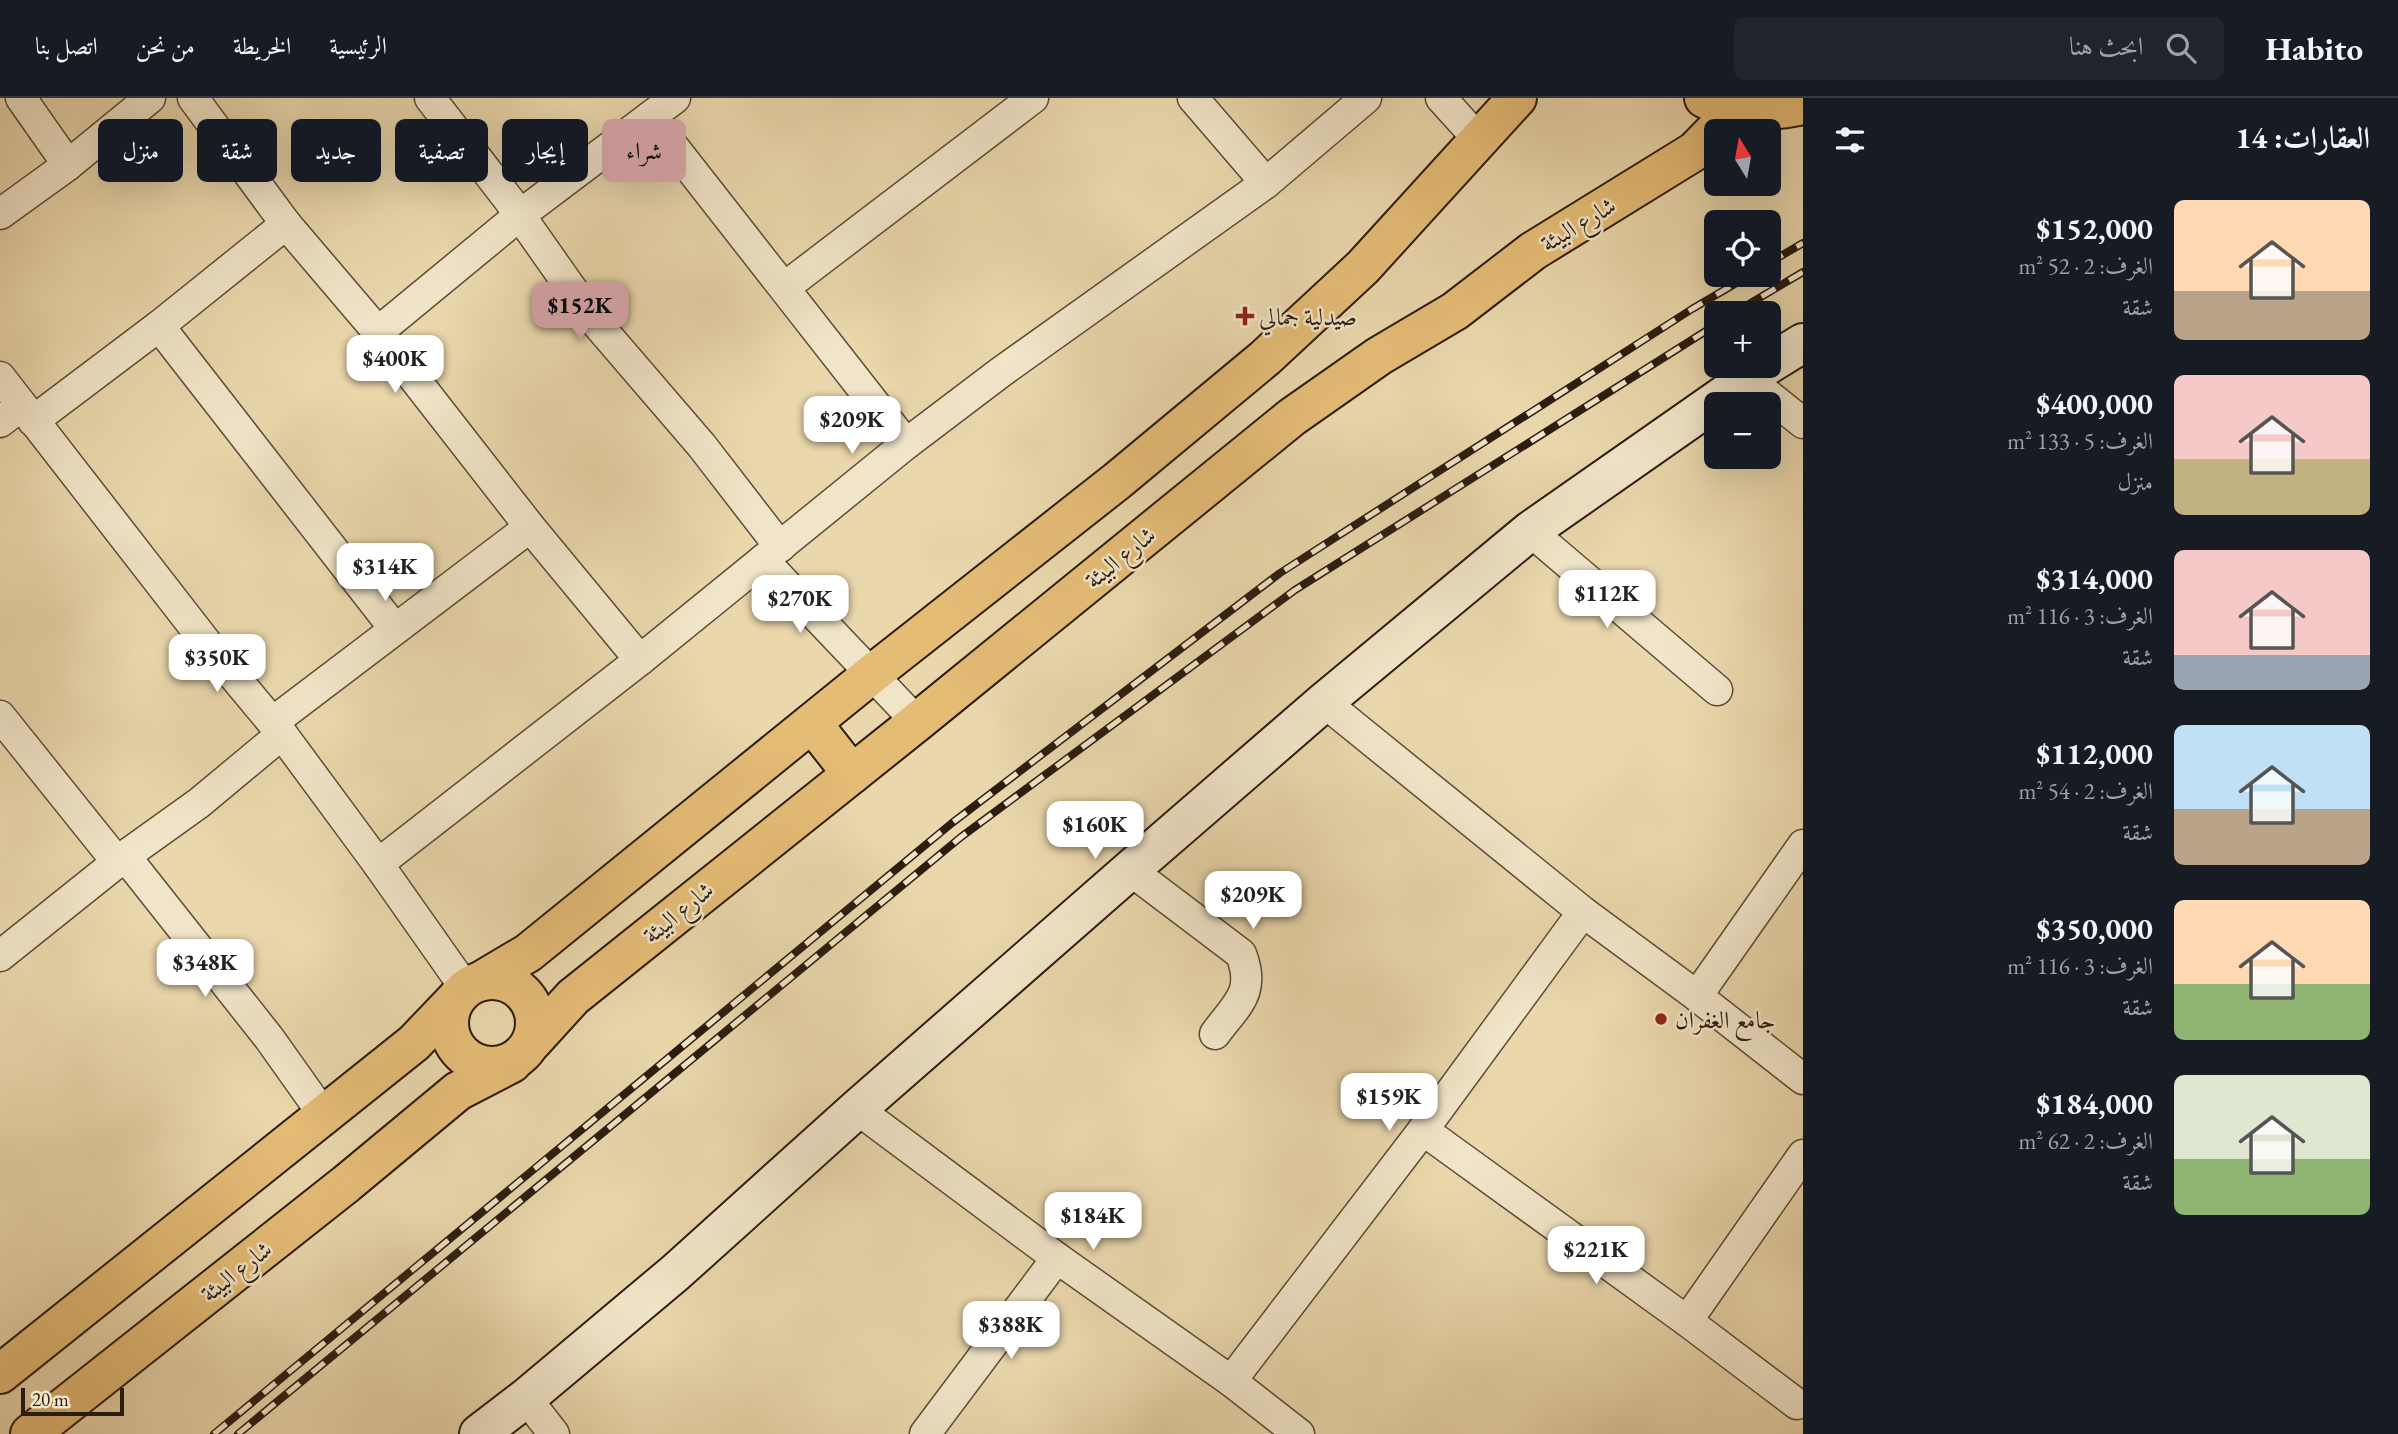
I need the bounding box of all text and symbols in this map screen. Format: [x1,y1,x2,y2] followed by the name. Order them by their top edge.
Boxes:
[1734,17,2224,80] search box
[2266,27,2363,70] text: Habito
[2069,29,2144,63] text: ابحث هنا
[2162,29,2200,67] icon: search
[35,30,98,61] text: اتصل بنا
[136,30,195,61] text: من نحن
[233,30,291,61] text: الخريطة
[329,30,387,61] text: الرئيسية
[2235,118,2370,157] text: العقارات: 14
[98,119,183,182] chip: منزل
[197,119,277,182] chip: شقة
[291,119,381,182] chip: جديد
[395,119,488,182] chip: تصفية
[502,119,588,182] chip: إيجار
[602,119,686,182] chip: شراء
[1704,119,1782,196] north arrow
[1704,119,1781,469] map controls
[1831,121,1869,159] icon: filters
[1535,189,1624,263] street label: شارع البيئة
[2037,209,2153,248] text: $152,000
[1704,210,1781,287] button: locate
[2230,228,2314,312] icon: home
[2018,251,2153,281] text: الغرف: 2 · 52 m²
[531,282,629,342] pin: $152K
[548,290,612,320] text: $152K
[2123,292,2153,322] text: شقة
[1259,301,1357,336] place label: صيدلية جمالي
[1704,301,1781,378] button: +
[1237,308,1253,324] marker: صيدلية جمالي
[346,336,444,395] pin: $400K
[363,343,427,373] text: $400K
[2037,384,2153,423] text: $400,000
[1704,392,1781,469] button: −
[803,396,901,456] pin: $209K
[2230,403,2314,487] icon: home
[820,404,884,434] text: $209K
[2007,426,2153,456] text: الغرف: 5 · 133 m²
[2118,467,2153,497] text: منزل
[1078,519,1165,599] street label: شارع البيئة
[336,544,434,603] pin: $314K
[353,551,417,581] text: $314K
[2037,559,2153,598] text: $314,000
[1558,570,1656,630] pin: $112K
[751,575,849,635] pin: $270K
[1575,578,1639,608] text: $112K
[2230,578,2314,662] icon: home
[768,583,832,613] text: $270K
[2007,601,2153,631] text: الغرف: 3 · 116 m²
[168,634,266,694] pin: $350K
[185,642,249,672] text: $350K
[2123,642,2153,672] text: شقة
[2037,734,2153,773] text: $112,000
[2230,753,2314,837] icon: home
[2018,776,2153,806] text: الغرف: 2 · 54 m²
[1046,802,1144,861] pin: $160K
[1063,809,1127,839] text: $160K
[2123,817,2153,847] text: شقة
[1204,872,1302,931] pin: $209K
[636,874,723,954] street label: شارع البيئة
[1221,879,1285,909] text: $209K
[2037,909,2153,948] text: $350,000
[2230,928,2314,1012] icon: home
[156,940,254,999] pin: $348K
[173,947,237,977] text: $348K
[2007,951,2153,981] text: الغرف: 3 · 116 m²
[2123,992,2153,1022] text: شقة
[1675,1004,1775,1042] place label: جامع الغفران
[1653,1011,1669,1027] marker: جامع الغفران
[1340,1074,1438,1133] pin: $159K
[1357,1081,1421,1111] text: $159K
[2037,1084,2153,1123] text: $184,000
[2230,1103,2314,1187] icon: home
[2018,1126,2153,1156] text: الغرف: 2 · 62 m²
[2123,1167,2153,1197] text: شقة
[1044,1192,1142,1252] pin: $184K
[1061,1200,1125,1230] text: $184K
[1547,1226,1645,1286] pin: $221K
[194,1233,281,1313] street label: شارع البيئة
[1564,1234,1628,1264] text: $221K
[962,1302,1060,1361] pin: $388K
[979,1309,1043,1339] text: $388K
[21,1385,124,1417] scale bar
[32,1387,69,1412] text: 20 m

